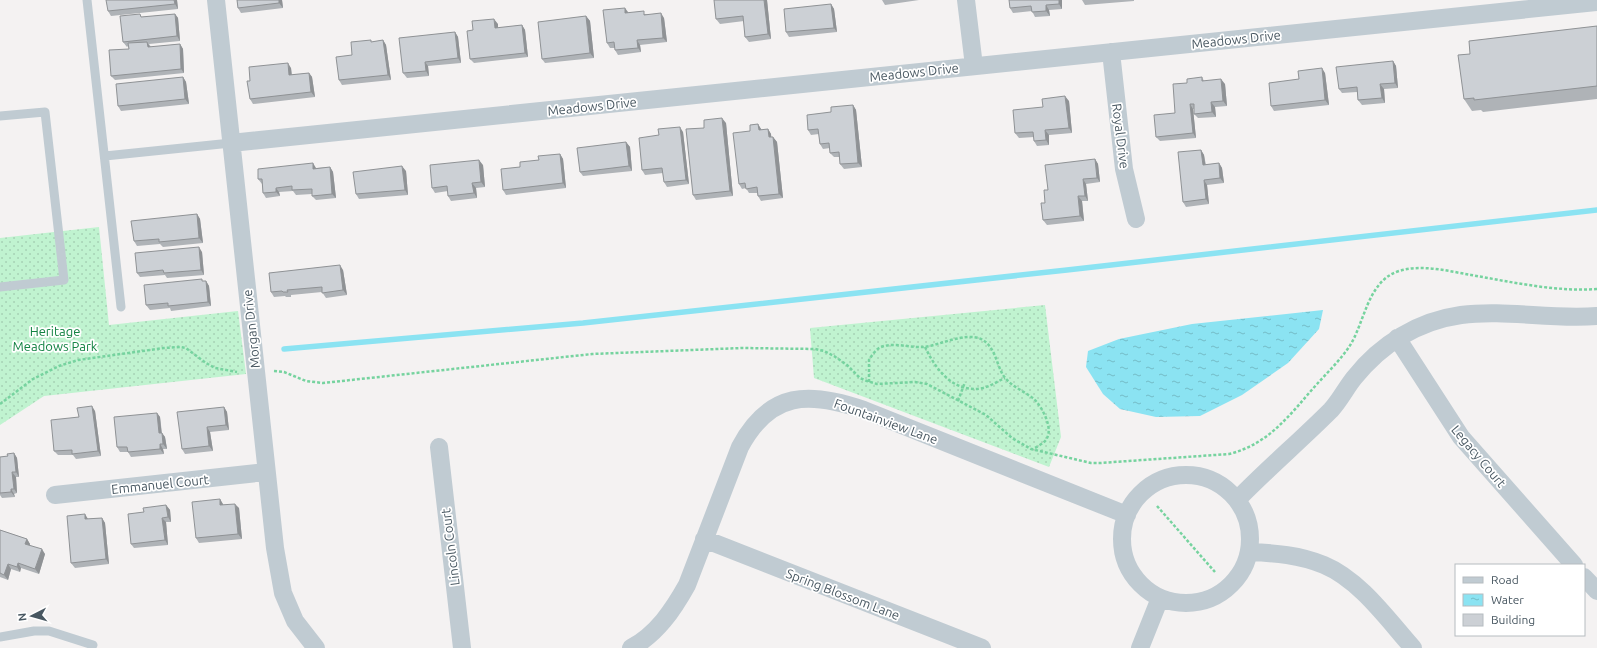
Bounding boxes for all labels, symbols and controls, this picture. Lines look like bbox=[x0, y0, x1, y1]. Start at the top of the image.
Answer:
street label: Meadows Drive bbox=[1191, 27, 1281, 51]
street label: Meadows Drive bbox=[869, 60, 959, 84]
street label: Meadows Drive bbox=[547, 94, 637, 118]
street label: Royal Drive bbox=[1110, 103, 1132, 169]
street label: Morgan Drive bbox=[240, 289, 262, 369]
park label: Heritage Meadows Park bbox=[13, 324, 98, 353]
street label: Fountainview Lane bbox=[832, 396, 940, 446]
street label: Legacy Court bbox=[1449, 422, 1509, 490]
street label: Emmanuel Court bbox=[111, 472, 209, 496]
street label: Lincoln Court bbox=[438, 508, 462, 586]
legend bbox=[1455, 564, 1585, 636]
street label: Spring Blossom Lane bbox=[784, 566, 902, 622]
text: Road bbox=[1491, 573, 1519, 586]
text: Water bbox=[1491, 593, 1524, 606]
north arrow bbox=[12, 596, 52, 636]
text: N bbox=[16, 612, 28, 622]
text: Building bbox=[1491, 613, 1535, 626]

